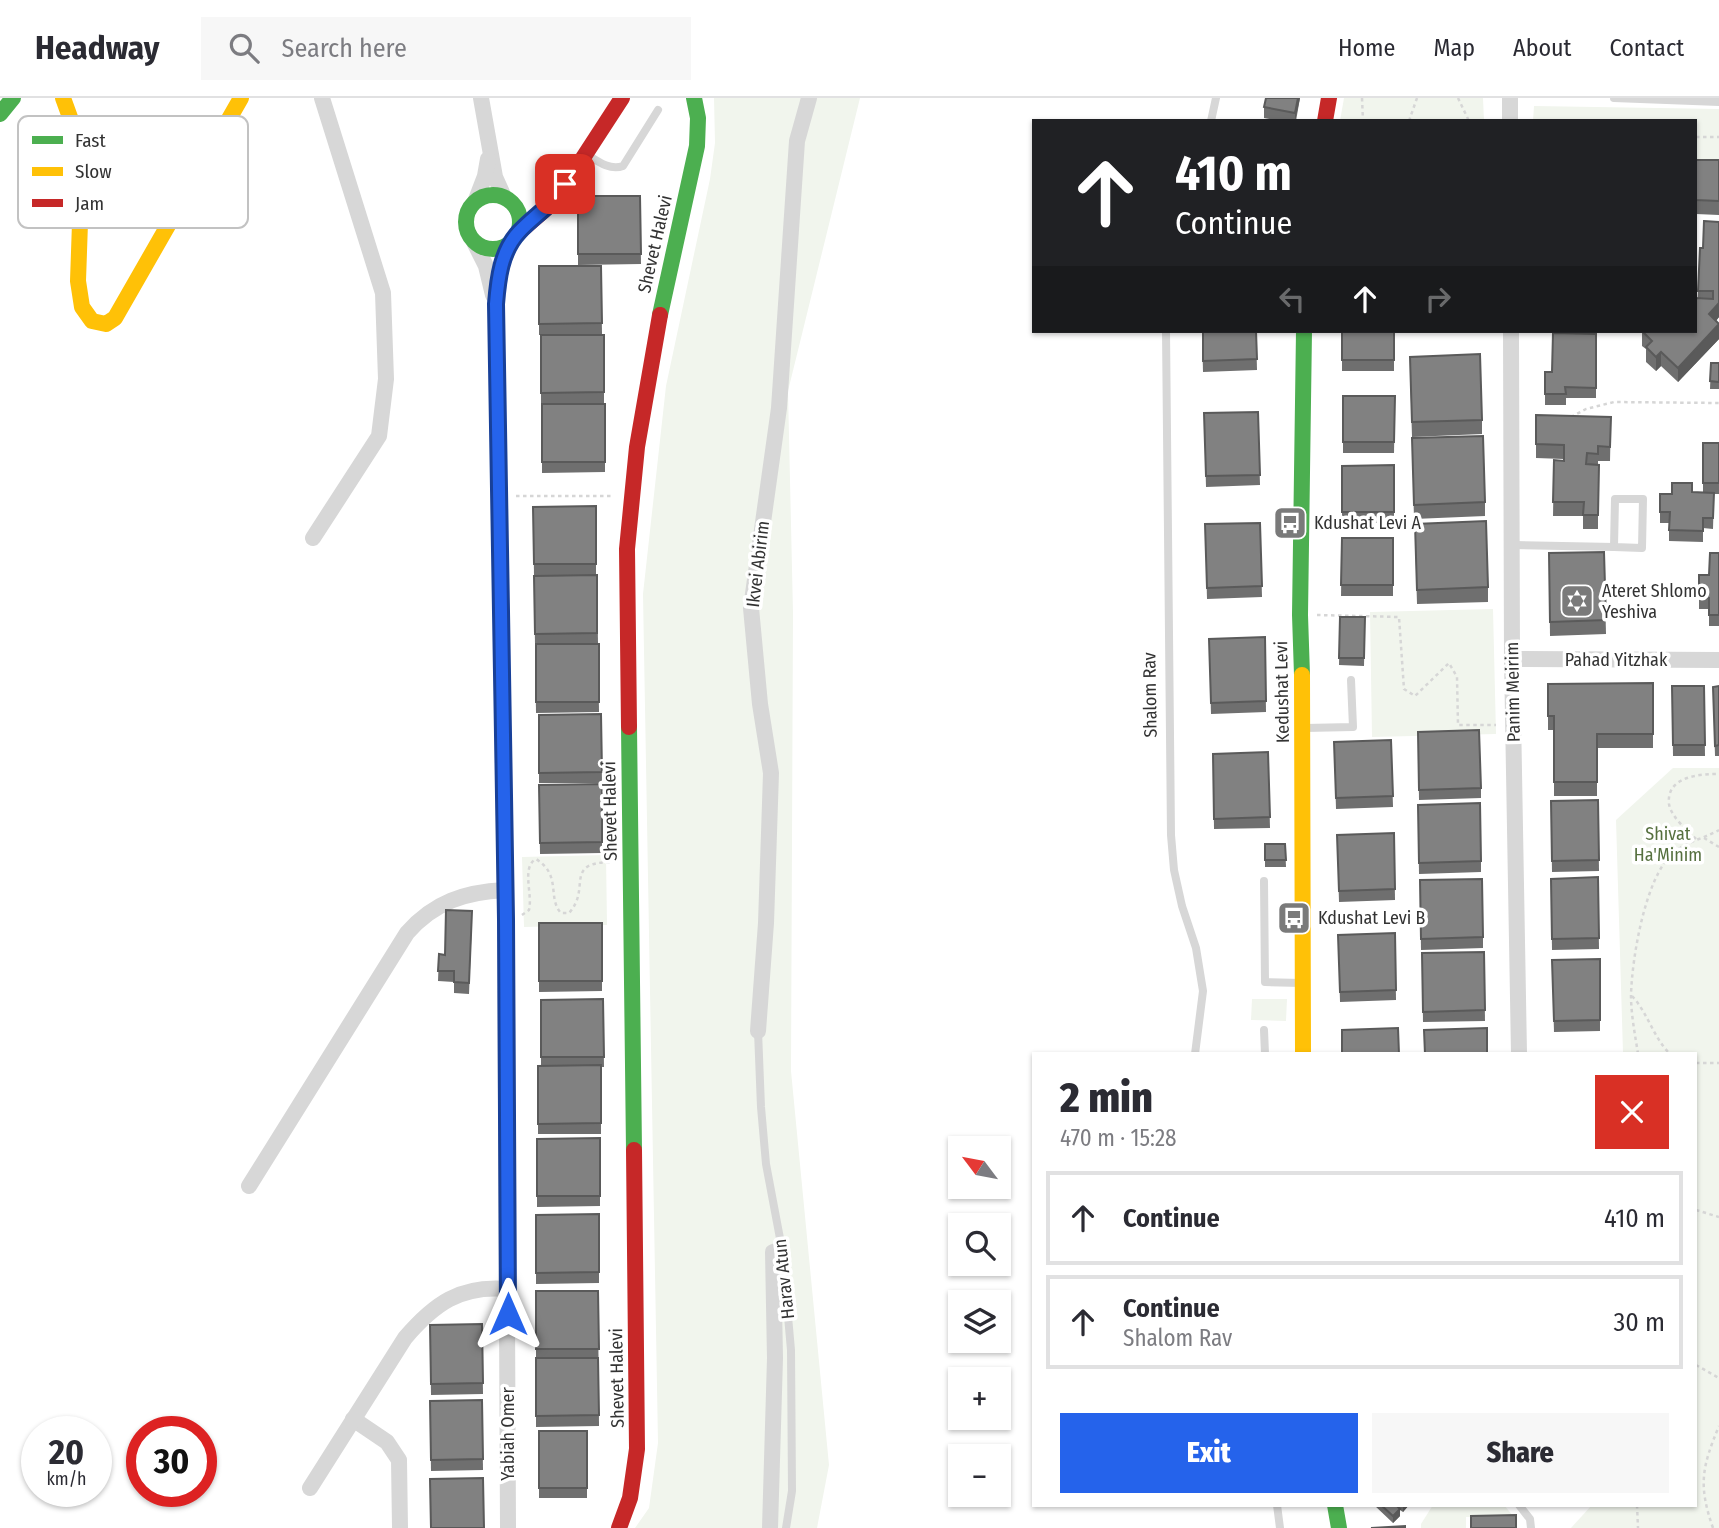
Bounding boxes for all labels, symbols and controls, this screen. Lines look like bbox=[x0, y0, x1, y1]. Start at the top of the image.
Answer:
search box bbox=[201, 17, 691, 80]
text: Headway bbox=[35, 28, 159, 68]
icon: search bbox=[225, 29, 263, 67]
text: Search here bbox=[281, 33, 407, 64]
text: Home bbox=[1338, 34, 1395, 62]
text: Map bbox=[1433, 34, 1475, 62]
text: About bbox=[1513, 34, 1571, 62]
text: Contact bbox=[1609, 34, 1684, 62]
legend bbox=[18, 116, 248, 228]
text: Fast bbox=[75, 129, 106, 152]
text: 410 m bbox=[1175, 144, 1292, 203]
icon: ahead bbox=[1060, 147, 1151, 238]
pin bbox=[535, 154, 595, 214]
text: Slow bbox=[75, 160, 112, 183]
icon: arrive bbox=[546, 165, 584, 203]
text: Jam bbox=[75, 192, 104, 215]
street label: Shevet Halevi bbox=[633, 193, 677, 295]
text: Continue bbox=[1175, 204, 1292, 242]
icon: left bbox=[1273, 280, 1311, 318]
icon: ahead bbox=[1346, 280, 1384, 318]
icon: right bbox=[1419, 280, 1457, 318]
bus stop icon: Kdushat Levi A bbox=[1271, 504, 1309, 542]
place label: Kdushat Levi A bbox=[1314, 512, 1422, 534]
street label: Ikvei Abirim bbox=[742, 520, 774, 608]
place label: Ateret Shlomo Yeshiva bbox=[1602, 580, 1707, 623]
synagogue icon: Ateret Shlomo Yeshiva bbox=[1558, 582, 1596, 620]
street label: Kedushat Levi bbox=[1270, 641, 1294, 743]
street label: Panim Meirim bbox=[1501, 642, 1525, 742]
street label: Pahad Yitzhak bbox=[1565, 649, 1668, 671]
street label: Shalom Rav bbox=[1138, 652, 1162, 738]
street label: Shevet Halevi bbox=[598, 761, 622, 861]
park label: Shivat Ha'Minim bbox=[1634, 823, 1702, 866]
bus stop icon: Kdushat Levi B bbox=[1275, 899, 1313, 937]
place label: Kdushat Levi B bbox=[1318, 907, 1426, 929]
text: 2 min bbox=[1060, 1073, 1153, 1123]
button: close bbox=[1595, 1075, 1669, 1149]
text: 470 m · 15:28 bbox=[1060, 1124, 1177, 1152]
north arrow bbox=[948, 1136, 1012, 1199]
map controls bbox=[948, 1136, 1011, 1507]
icon: ahead bbox=[1064, 1199, 1102, 1237]
text: Continue bbox=[1123, 1203, 1220, 1234]
text: 410 m bbox=[1604, 1203, 1665, 1234]
button: search bbox=[948, 1213, 1011, 1276]
street label: Harav Atun bbox=[769, 1238, 799, 1320]
position arrow bbox=[471, 1277, 545, 1351]
button: layers bbox=[948, 1290, 1011, 1353]
text: Continue bbox=[1123, 1293, 1220, 1324]
icon: ahead bbox=[1064, 1303, 1102, 1341]
text: 30 m bbox=[1614, 1307, 1665, 1338]
text: Shalom Rav bbox=[1123, 1324, 1232, 1352]
street label: Shevet Halevi bbox=[605, 1328, 629, 1428]
button: + bbox=[948, 1367, 1011, 1430]
street label: Yabiah Omer bbox=[497, 1387, 519, 1481]
button: Exit bbox=[1060, 1413, 1358, 1493]
button: Share bbox=[1372, 1413, 1669, 1493]
speed limit sign: 30 bbox=[126, 1416, 217, 1507]
text: 20 bbox=[49, 1431, 84, 1473]
button: − bbox=[948, 1444, 1011, 1507]
text: km/h bbox=[46, 1468, 87, 1490]

